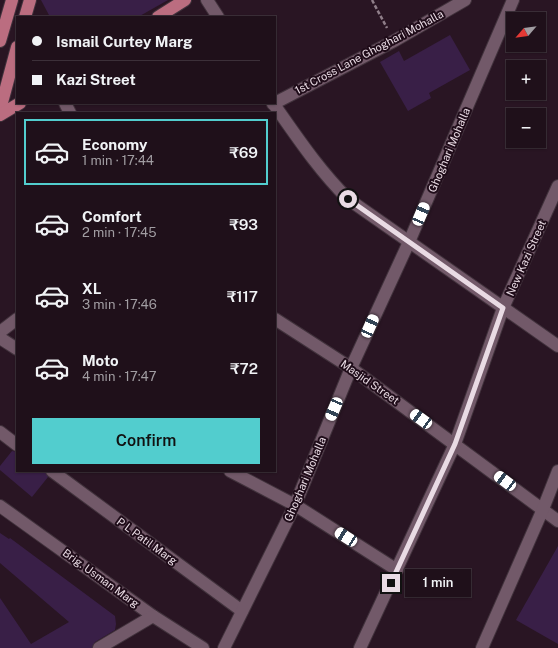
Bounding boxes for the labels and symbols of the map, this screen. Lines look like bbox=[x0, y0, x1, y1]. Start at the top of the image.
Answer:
street label: 1st Cross Lane Ghoghari Mohalla bbox=[293, 8, 445, 96]
north arrow bbox=[506, 12, 546, 52]
street label: Ghoghari Mohalla bbox=[426, 106, 472, 194]
route start bbox=[339, 190, 357, 208]
car bbox=[411, 201, 431, 227]
street label: New Kazi Street bbox=[504, 218, 548, 298]
car bbox=[360, 313, 380, 339]
street label: Masjid Street bbox=[339, 357, 401, 407]
car bbox=[324, 396, 344, 422]
car bbox=[408, 407, 434, 431]
street label: Ghoghari Mohalla bbox=[282, 435, 328, 523]
car bbox=[492, 469, 518, 493]
street label: P L Patil Marg bbox=[115, 515, 179, 567]
car bbox=[333, 525, 359, 549]
street label: Brig. Usman Marg bbox=[61, 546, 141, 610]
callout: 1 min bbox=[405, 569, 471, 597]
route end bbox=[382, 574, 400, 592]

